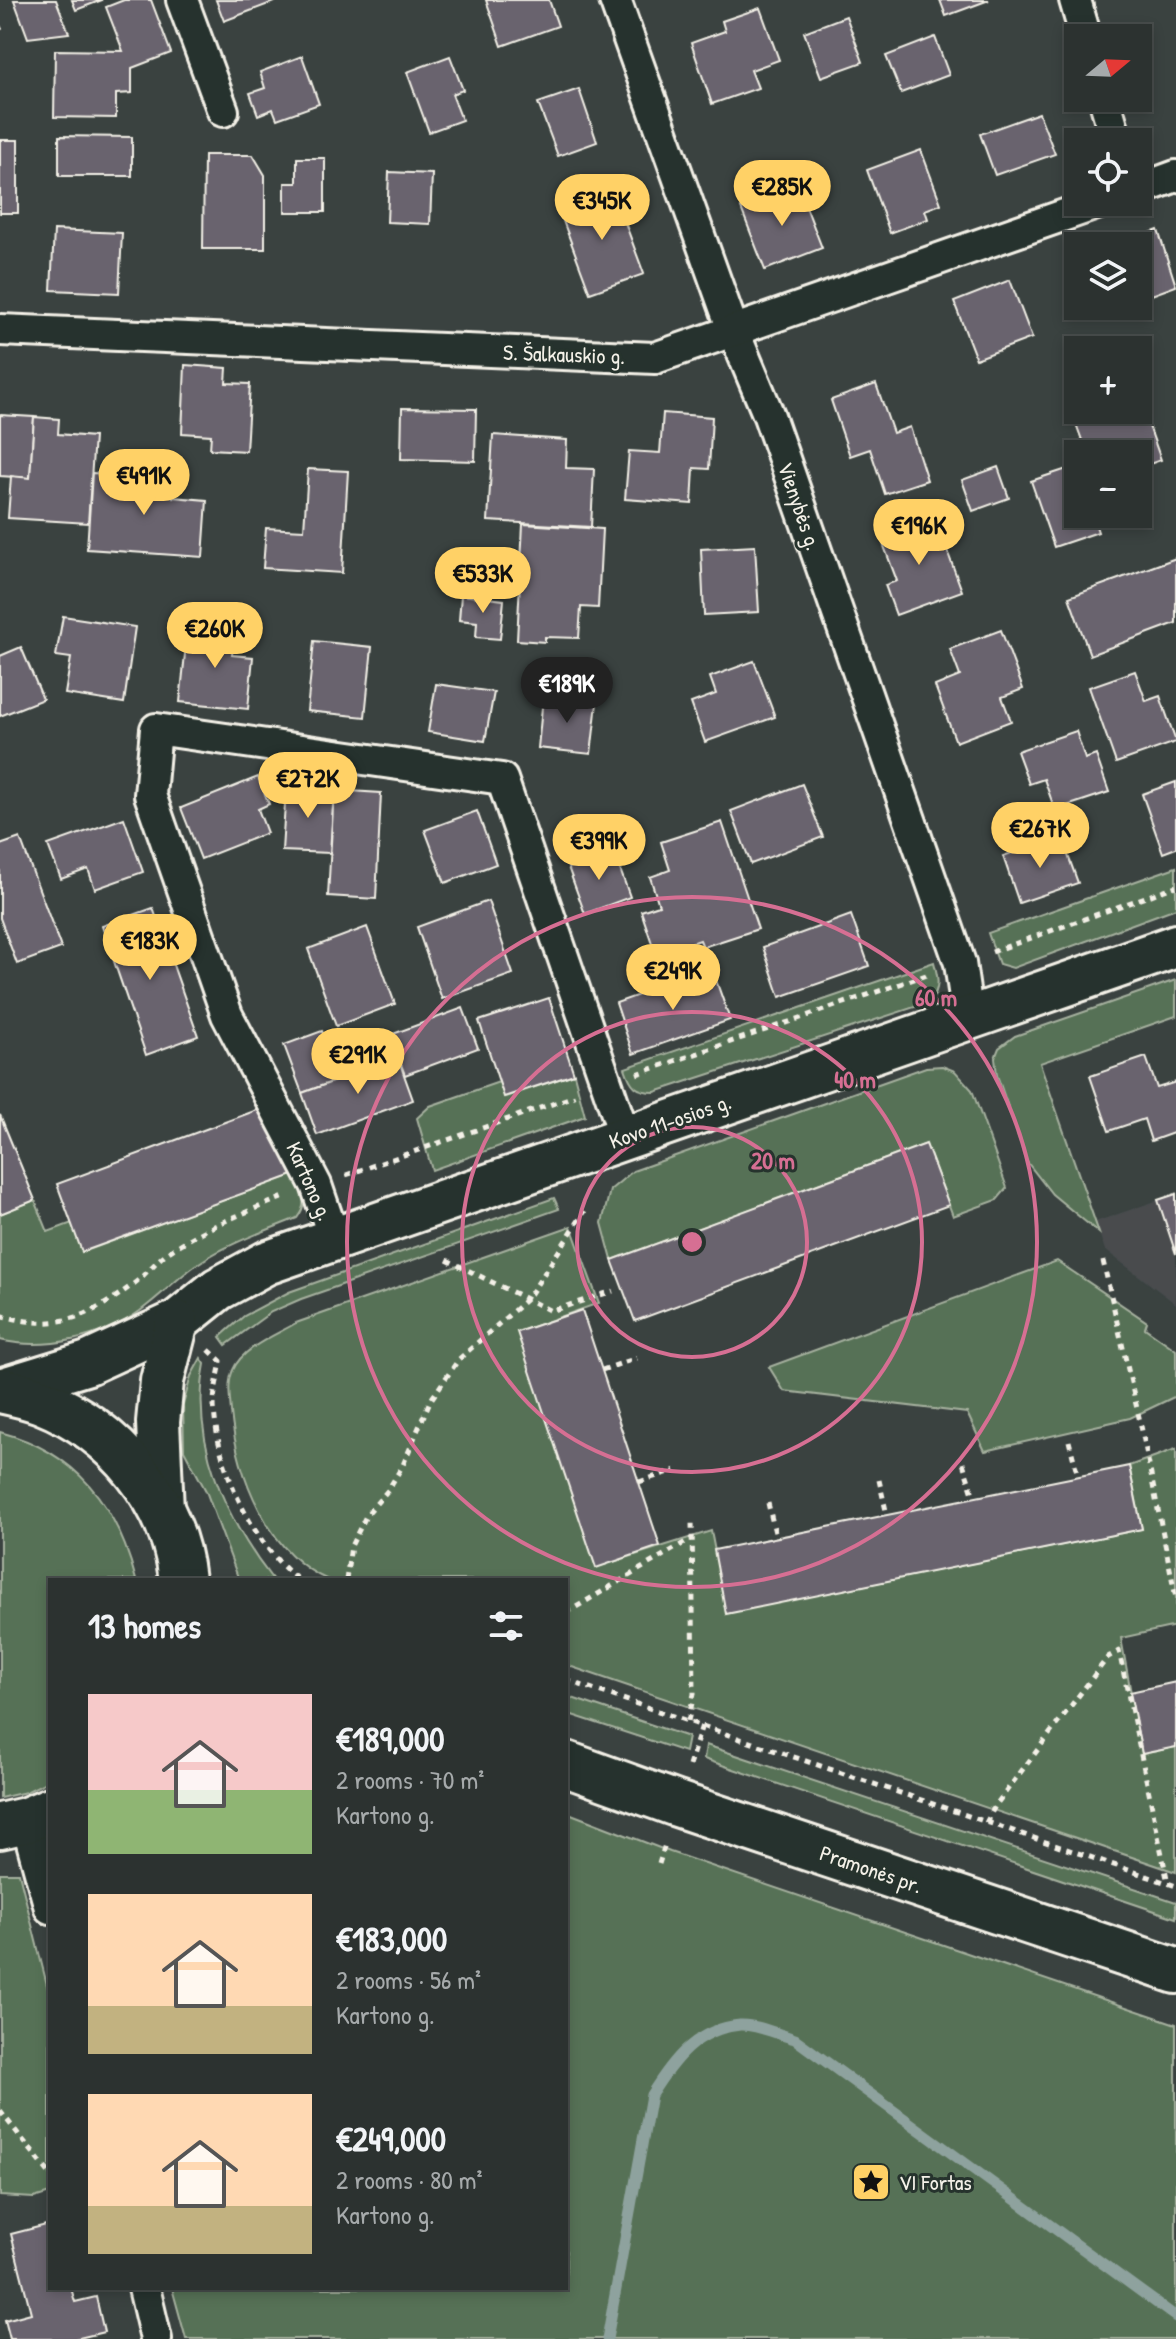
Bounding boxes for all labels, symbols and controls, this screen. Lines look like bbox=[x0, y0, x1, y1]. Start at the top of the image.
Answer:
north arrow bbox=[1064, 24, 1152, 112]
map controls bbox=[1064, 24, 1152, 528]
button: locate bbox=[1064, 128, 1152, 216]
pin: €285K bbox=[726, 160, 838, 228]
text: €285K bbox=[752, 168, 812, 203]
pin: €345K bbox=[546, 174, 658, 242]
text: €345K bbox=[573, 182, 631, 217]
button: layers bbox=[1064, 232, 1152, 320]
button: + bbox=[1064, 336, 1152, 424]
street label: S. Šalkauskio g. bbox=[503, 337, 625, 371]
button: − bbox=[1064, 440, 1152, 528]
pin: €491K bbox=[88, 449, 200, 517]
text: €491K bbox=[117, 457, 171, 492]
street label: Vienybės g. bbox=[771, 458, 829, 554]
pin: €196K bbox=[863, 499, 975, 567]
text: €196K bbox=[891, 507, 947, 542]
pin: €533K bbox=[427, 547, 539, 615]
text: €533K bbox=[453, 555, 513, 590]
pin: €260K bbox=[159, 602, 271, 670]
text: €260K bbox=[185, 610, 245, 645]
pin: €189K bbox=[511, 657, 623, 725]
text: €189K bbox=[539, 665, 595, 700]
pin: €272K bbox=[252, 752, 364, 820]
text: €272K bbox=[276, 760, 340, 795]
pin: €267K bbox=[984, 802, 1096, 870]
text: €267K bbox=[1009, 810, 1071, 845]
pin: €399K bbox=[543, 814, 655, 882]
text: €399K bbox=[571, 822, 627, 857]
pin: €183K bbox=[94, 914, 206, 982]
text: €183K bbox=[121, 922, 179, 957]
pin: €249K bbox=[617, 944, 729, 1012]
text: €249K bbox=[644, 952, 702, 987]
text: 60 m bbox=[915, 981, 957, 1013]
pin: €291K bbox=[302, 1028, 414, 1096]
text: €291K bbox=[329, 1036, 387, 1071]
text: 40 m bbox=[834, 1063, 876, 1095]
street label: Kovo 11-osios g. bbox=[605, 1086, 735, 1156]
street label: Kartono g. bbox=[279, 1137, 341, 1225]
text: 20 m bbox=[751, 1144, 795, 1176]
centre of rings bbox=[678, 1228, 706, 1256]
text: 13 homes bbox=[88, 1603, 201, 1649]
icon: filters bbox=[484, 1604, 528, 1648]
text: €189,000 bbox=[336, 1716, 444, 1762]
icon: home bbox=[152, 1726, 248, 1822]
text: 2 rooms · 70 m² bbox=[336, 1762, 484, 1797]
text: Kartono g. bbox=[336, 1797, 435, 1832]
street label: Pramonės pr. bbox=[816, 1838, 926, 1900]
text: €183,000 bbox=[336, 1916, 447, 1962]
icon: home bbox=[152, 1926, 248, 2022]
text: 2 rooms · 56 m² bbox=[336, 1962, 481, 1997]
text: Kartono g. bbox=[336, 1997, 435, 2032]
text: €249,000 bbox=[336, 2116, 446, 2162]
icon: home bbox=[152, 2126, 248, 2222]
place icon: VI Fortas bbox=[850, 2161, 892, 2203]
text: 2 rooms · 80 m² bbox=[336, 2162, 483, 2197]
place label: VI Fortas bbox=[899, 2167, 972, 2197]
text: Kartono g. bbox=[336, 2197, 435, 2232]

